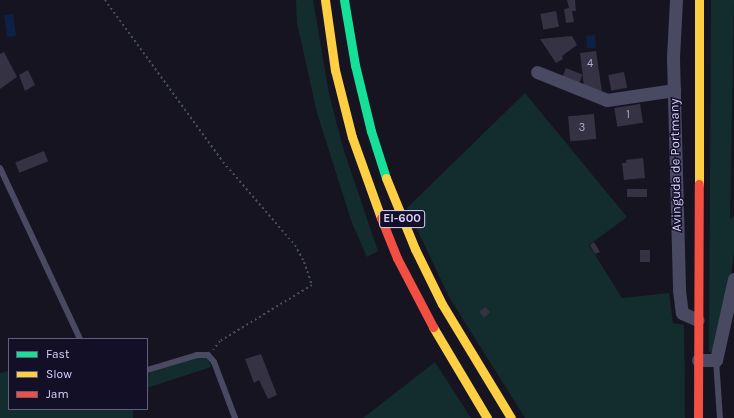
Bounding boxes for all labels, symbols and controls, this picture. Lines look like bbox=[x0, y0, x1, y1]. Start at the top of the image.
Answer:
house number: 4 bbox=[587, 57, 593, 71]
street label: Avinguda de Portmany bbox=[667, 98, 685, 232]
house number: 1 bbox=[626, 108, 630, 122]
house number: 3 bbox=[579, 121, 585, 135]
road number: EI-600 bbox=[379, 209, 425, 229]
legend bbox=[8, 338, 148, 410]
text: Fast bbox=[46, 347, 69, 361]
text: Slow bbox=[46, 367, 72, 381]
text: Jam bbox=[46, 387, 69, 401]

